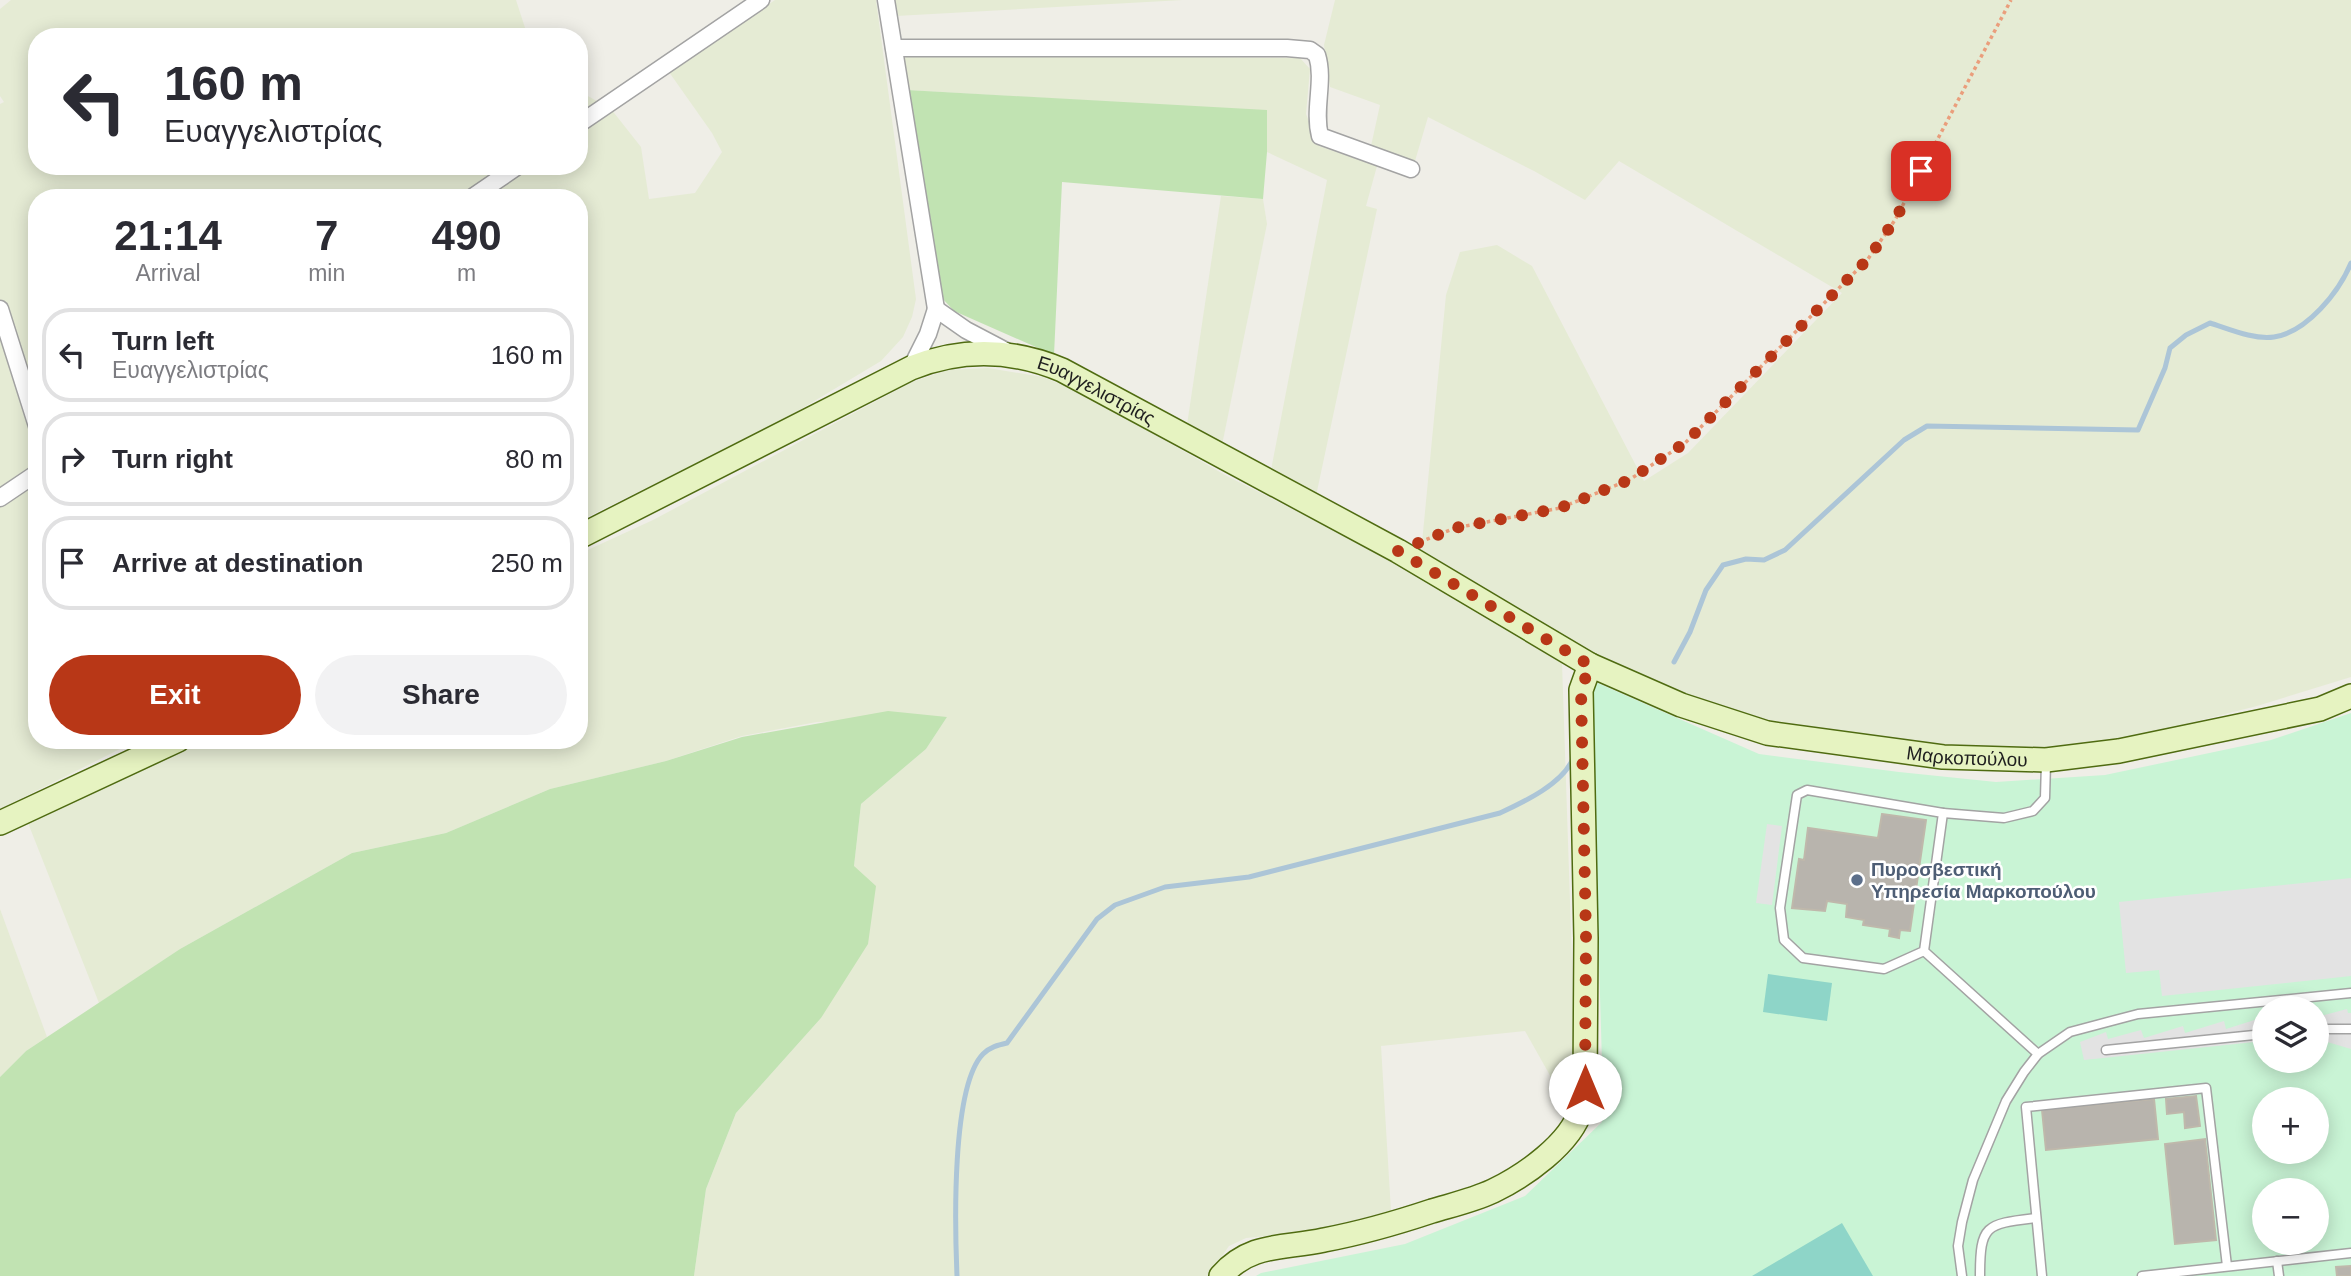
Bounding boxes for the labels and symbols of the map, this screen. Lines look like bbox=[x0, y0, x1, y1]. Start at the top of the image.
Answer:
pin bbox=[1891, 141, 1951, 201]
street label: Ευαγγελιστρίας bbox=[1035, 352, 1159, 429]
street label: Μαρκοπούλου bbox=[1905, 742, 2028, 770]
place label: Πυροσβεστική Υπηρεσία Μαρκοπούλου bbox=[1871, 859, 2096, 902]
marker: Πυροσβεστική Υπηρεσία Μαρκοπούλου bbox=[1849, 872, 1865, 888]
position arrow bbox=[1548, 1051, 1622, 1125]

